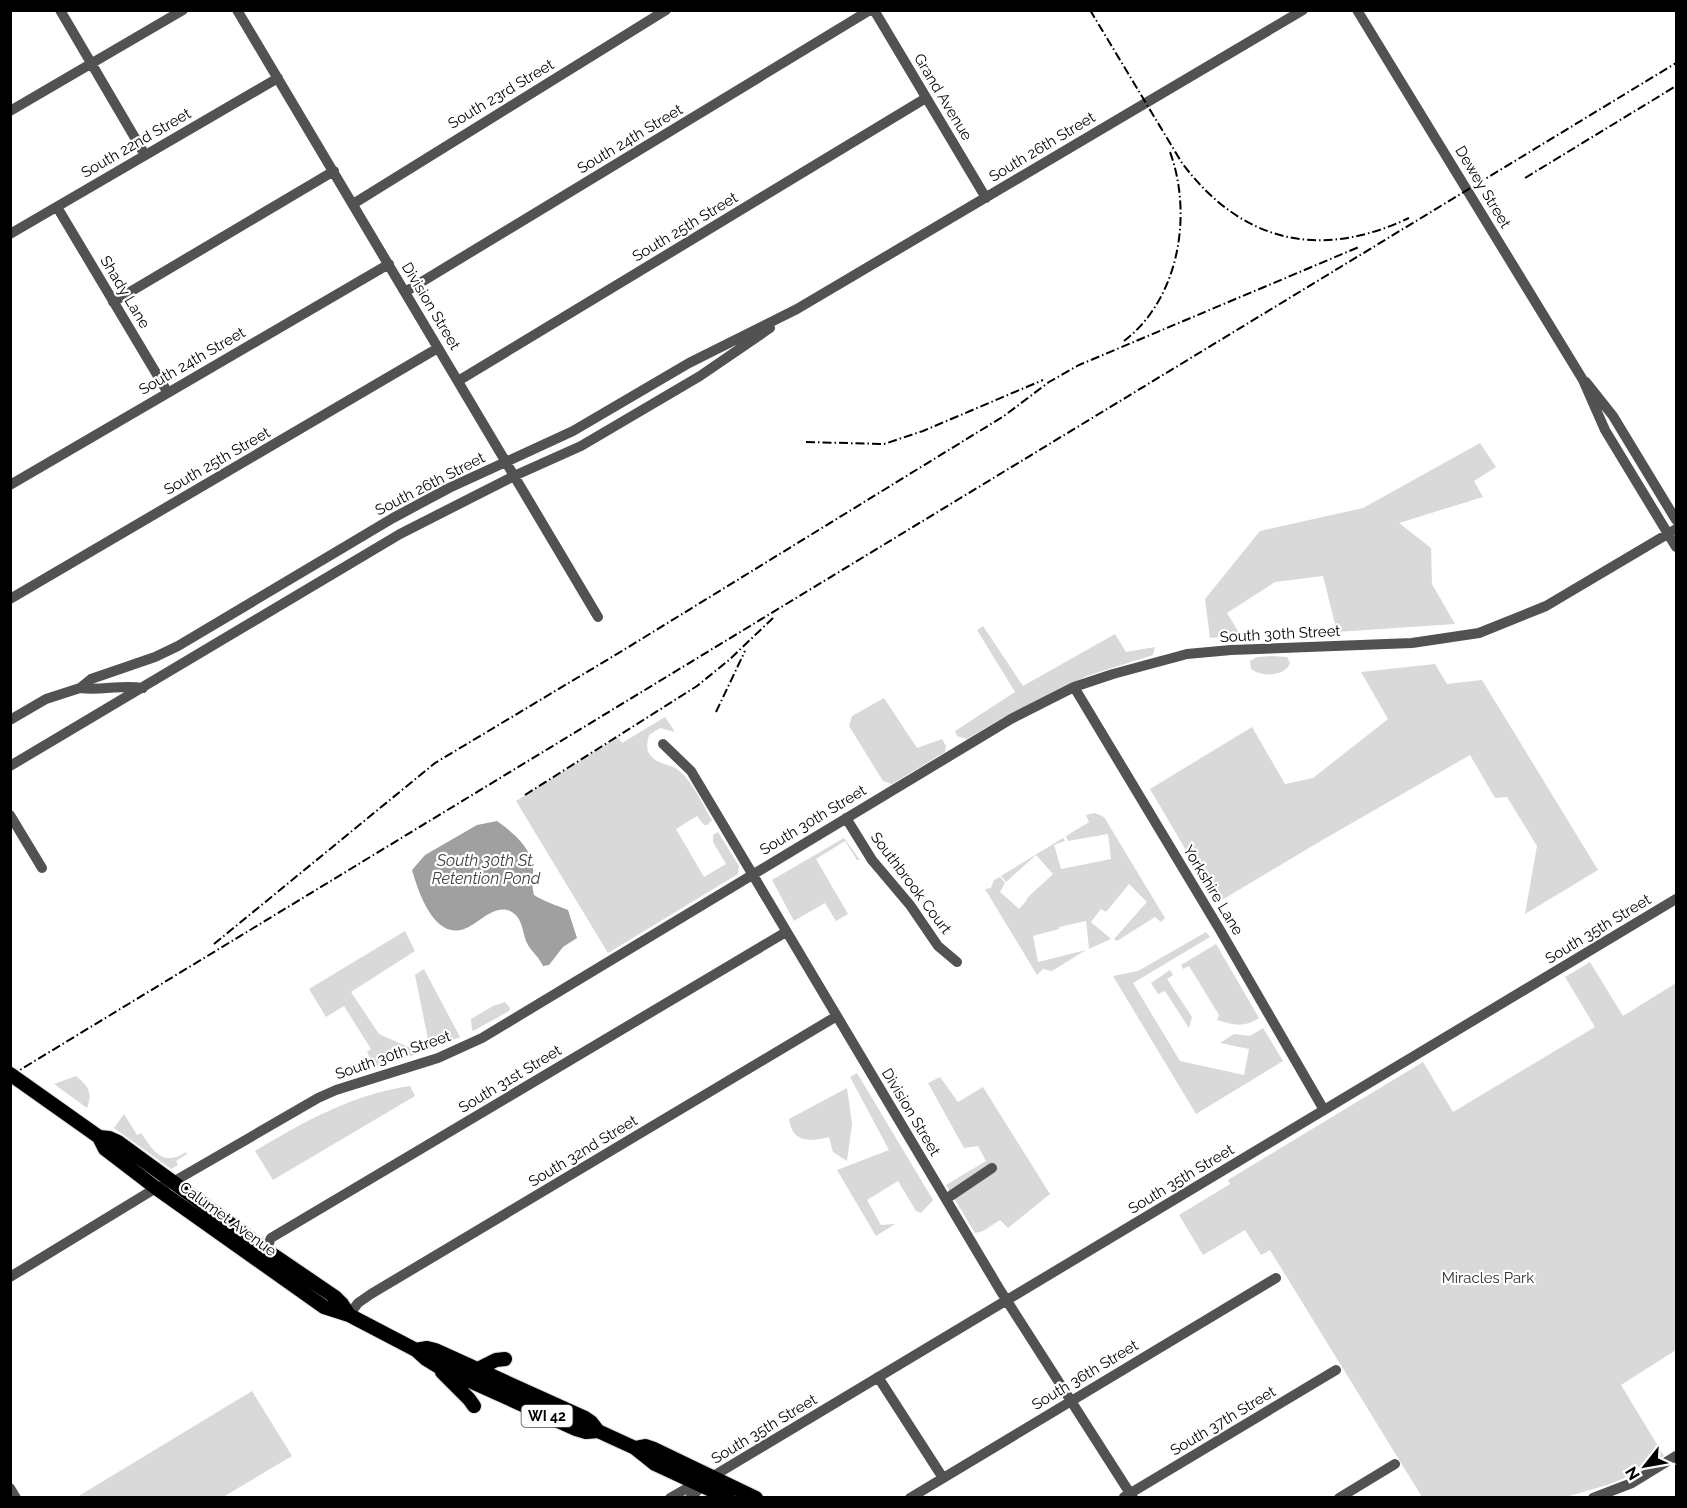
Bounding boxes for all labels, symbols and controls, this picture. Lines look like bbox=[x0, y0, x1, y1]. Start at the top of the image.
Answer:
street label: Grand Avenue bbox=[910, 50, 976, 144]
street label: South 23rd Street bbox=[445, 55, 557, 133]
street label: South 24th Street bbox=[574, 100, 686, 178]
street label: South 22nd Street bbox=[78, 104, 194, 182]
street label: South 26th Street bbox=[986, 108, 1098, 186]
street label: Dewey Street bbox=[1451, 143, 1515, 231]
street label: South 25th Street bbox=[629, 188, 741, 266]
street label: Shady Lane bbox=[96, 252, 154, 332]
street label: Division Street bbox=[398, 259, 464, 353]
street label: South 24th Street bbox=[136, 323, 248, 399]
street label: South 25th Street bbox=[161, 423, 273, 499]
street label: South 26th Street bbox=[372, 449, 488, 519]
street label: South 30th Street bbox=[1219, 622, 1341, 646]
street label: South 30th Street bbox=[757, 781, 869, 859]
street label: Southbrook Court bbox=[867, 828, 955, 938]
street label: Yorkshire Lane bbox=[1179, 842, 1247, 938]
water label: South 30th St. Retention Pond bbox=[432, 851, 541, 888]
street label: South 35th Street bbox=[1542, 890, 1654, 968]
street label: South 30th Street bbox=[333, 1027, 453, 1083]
street label: South 31st Street bbox=[455, 1041, 565, 1117]
street label: Division Street bbox=[878, 1065, 944, 1159]
street label: South 32nd Street bbox=[525, 1111, 641, 1191]
street label: South 35th Street bbox=[1125, 1140, 1237, 1218]
street label: Calumet Avenue bbox=[176, 1178, 280, 1260]
park label: Miracles Park bbox=[1442, 1269, 1534, 1287]
street label: South 36th Street bbox=[1029, 1336, 1141, 1414]
street label: South 37th Street bbox=[1167, 1382, 1279, 1460]
street label: South 35th Street bbox=[708, 1390, 820, 1468]
road number: WI 42 bbox=[522, 1405, 572, 1427]
north arrow bbox=[1615, 1436, 1675, 1496]
text: N bbox=[1621, 1463, 1644, 1484]

